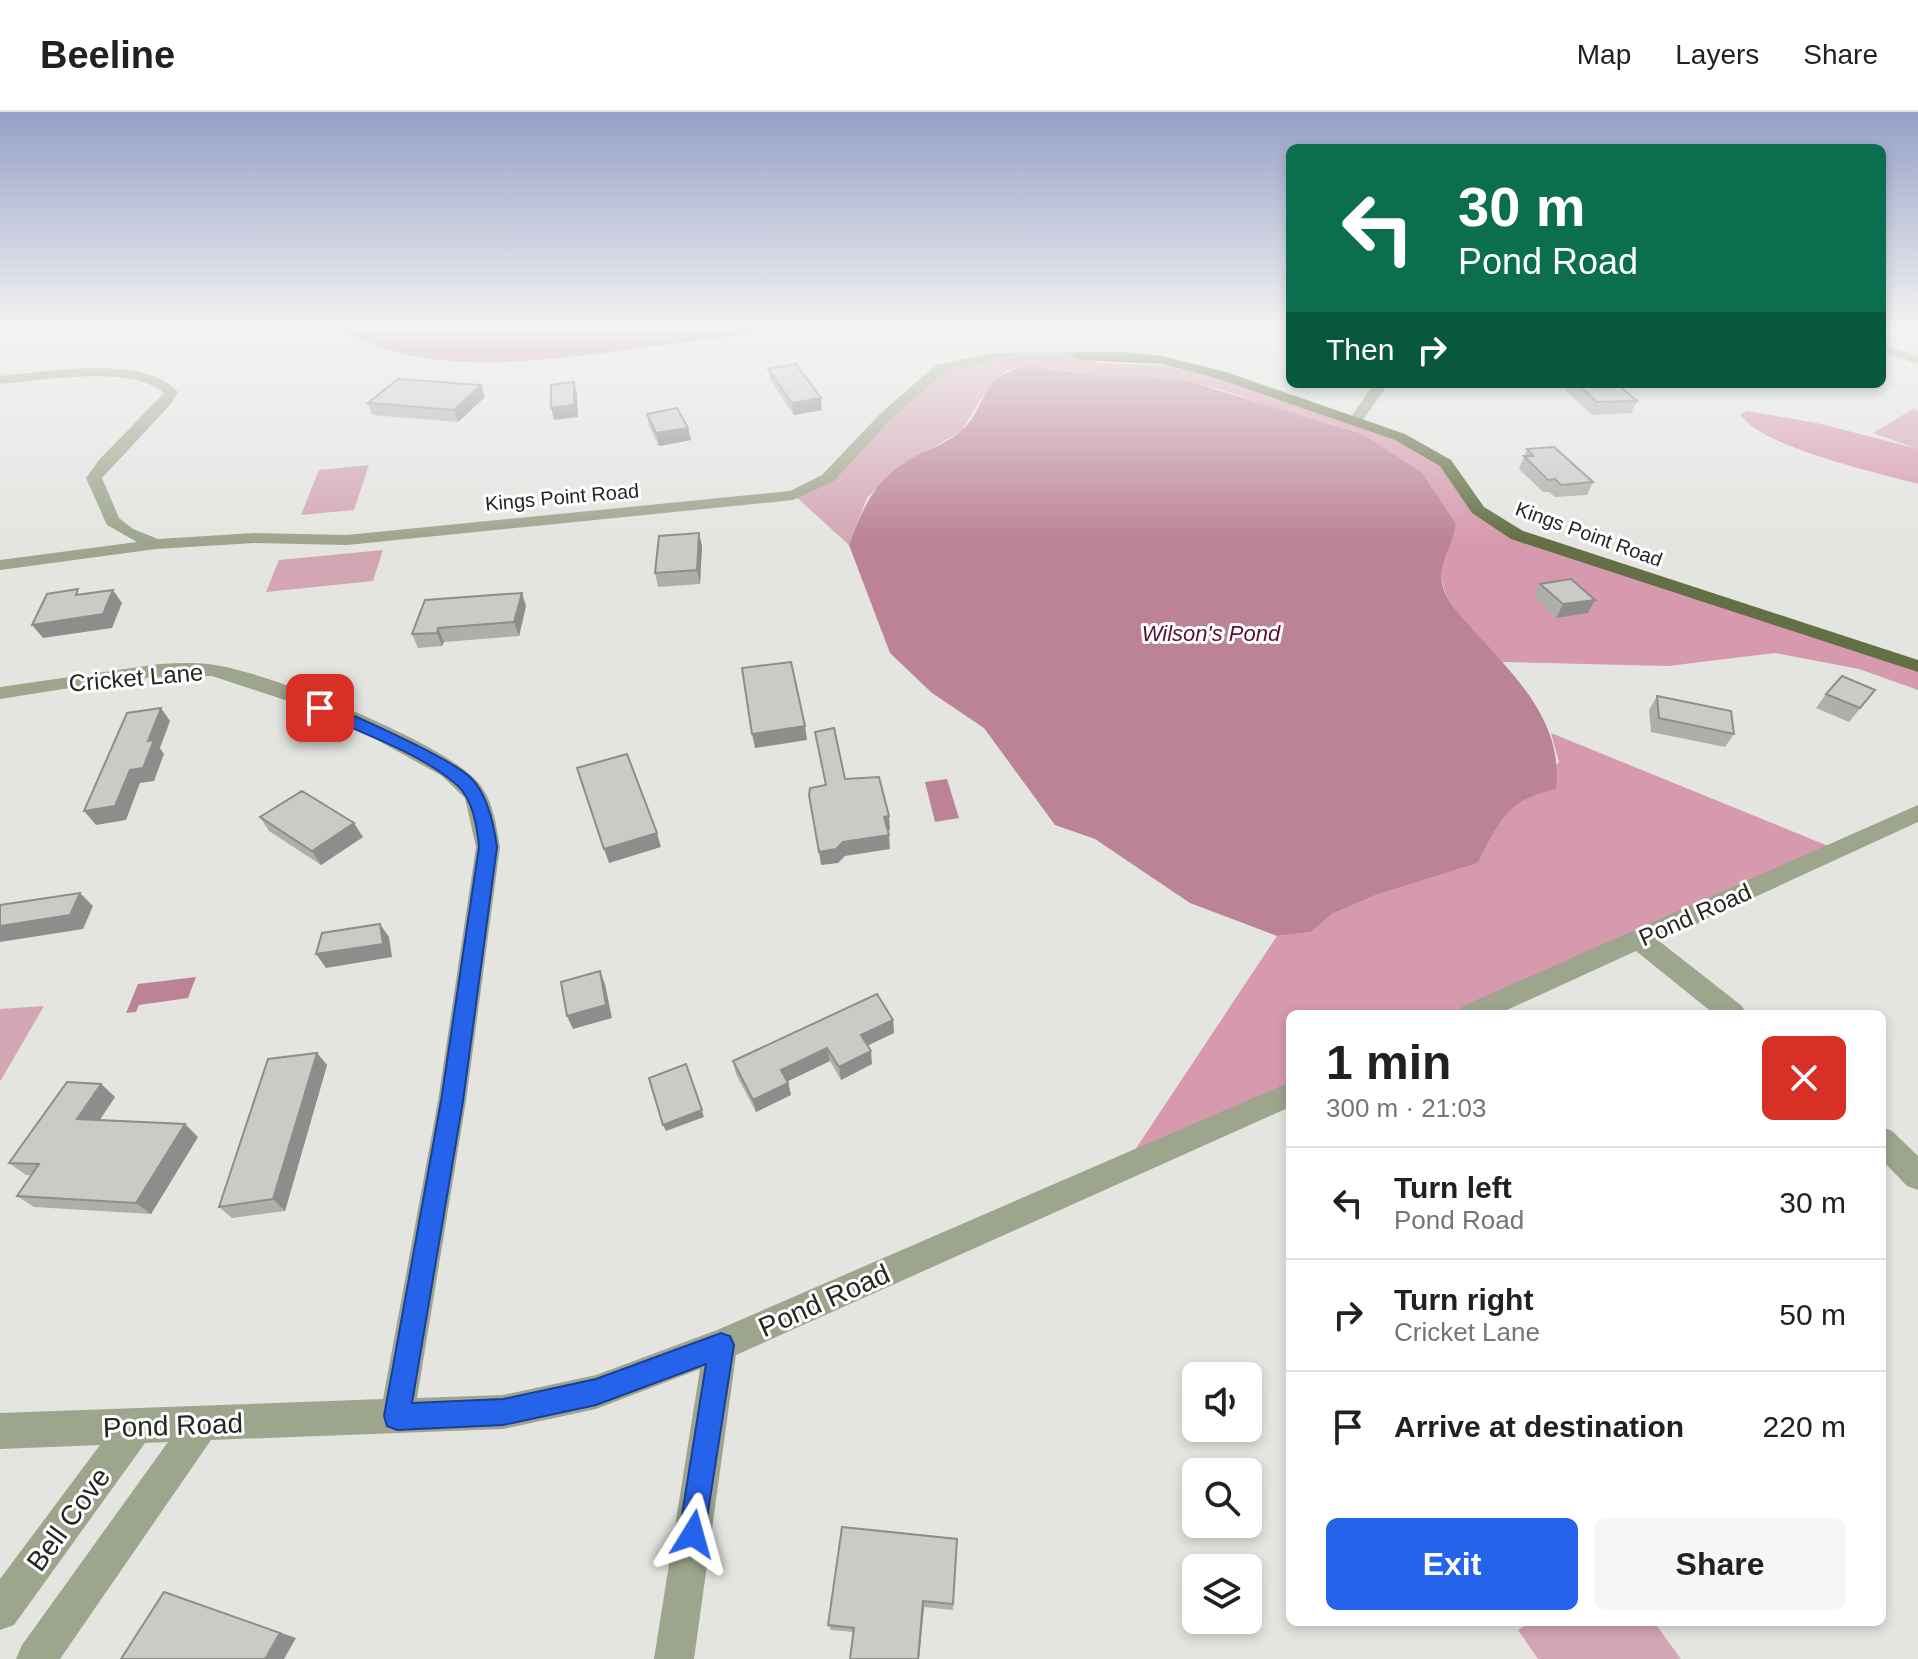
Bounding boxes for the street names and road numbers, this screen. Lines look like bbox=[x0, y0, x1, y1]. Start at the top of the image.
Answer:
street label: Kings Point Road bbox=[484, 479, 640, 515]
street label: Kings Point Road bbox=[1513, 497, 1665, 571]
street label: Cricket Lane bbox=[68, 658, 204, 697]
street label: Pond Road bbox=[1634, 878, 1755, 951]
street label: Pond Road bbox=[754, 1258, 895, 1343]
street label: Pond Road bbox=[102, 1408, 244, 1443]
street label: Bell Cove bbox=[21, 1462, 116, 1577]

